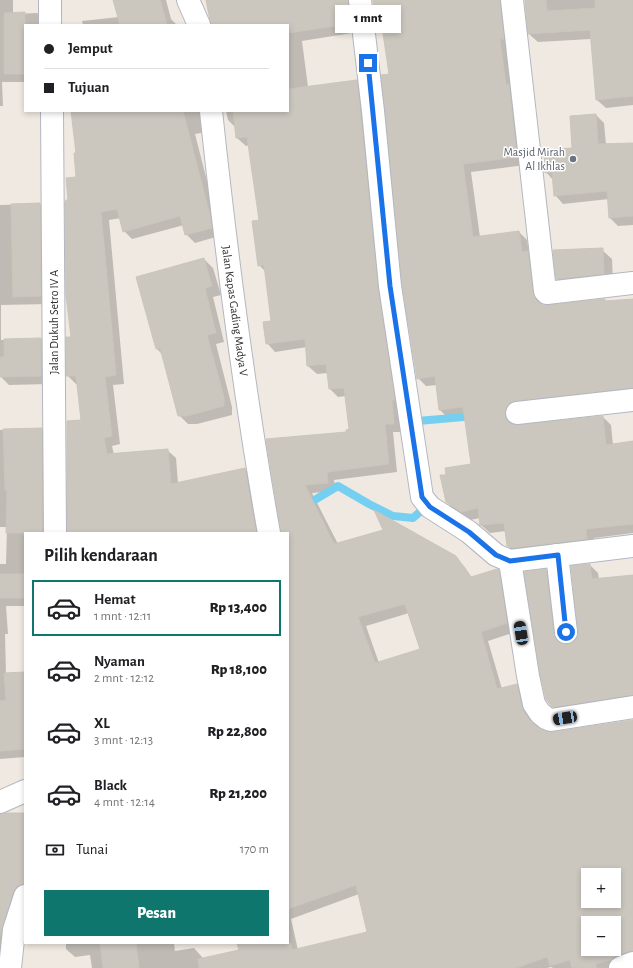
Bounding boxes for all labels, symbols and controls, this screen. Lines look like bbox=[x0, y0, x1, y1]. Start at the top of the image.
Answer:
callout: 1 mnt bbox=[335, 5, 401, 33]
text: 1 mnt bbox=[354, 12, 382, 25]
text: Jemput bbox=[68, 41, 113, 56]
route end bbox=[359, 54, 377, 72]
text: Tujuan bbox=[68, 80, 110, 95]
place label: Masjid Mirah Al Ikhlas bbox=[503, 146, 565, 172]
marker: Masjid Mirah Al Ikhlas bbox=[568, 154, 578, 164]
street label: Jalan Kapas Gading Madya V bbox=[219, 245, 250, 377]
street label: Jalan Dukuh Setro IV A bbox=[48, 270, 60, 374]
text: Pilih kendaraan bbox=[44, 547, 158, 565]
icon: car bbox=[46, 590, 82, 626]
text: Hemat bbox=[94, 592, 136, 607]
text: Rp 13,400 bbox=[209, 600, 267, 615]
text: 1 mnt · 12:11 bbox=[94, 610, 151, 623]
car bbox=[513, 620, 529, 646]
route start bbox=[557, 623, 575, 641]
icon: car bbox=[46, 652, 82, 688]
text: Nyaman bbox=[94, 654, 145, 669]
text: Rp 18,100 bbox=[211, 662, 267, 677]
text: 2 mnt · 12:12 bbox=[94, 672, 154, 685]
car bbox=[552, 710, 578, 726]
icon: car bbox=[46, 714, 82, 750]
text: XL bbox=[94, 716, 110, 731]
text: Rp 22,800 bbox=[207, 724, 267, 739]
text: 3 mnt · 12:13 bbox=[94, 734, 153, 747]
icon: car bbox=[46, 776, 82, 812]
text: Black bbox=[94, 778, 127, 793]
text: Rp 21,200 bbox=[209, 786, 267, 801]
text: 4 mnt · 12:14 bbox=[94, 796, 155, 809]
icon: cash bbox=[44, 839, 66, 861]
text: Tunai bbox=[76, 842, 108, 857]
text: 170 m bbox=[240, 843, 269, 856]
map controls bbox=[581, 868, 621, 956]
button: + bbox=[581, 868, 621, 908]
button: Pesan bbox=[44, 890, 269, 936]
button: − bbox=[581, 916, 621, 956]

